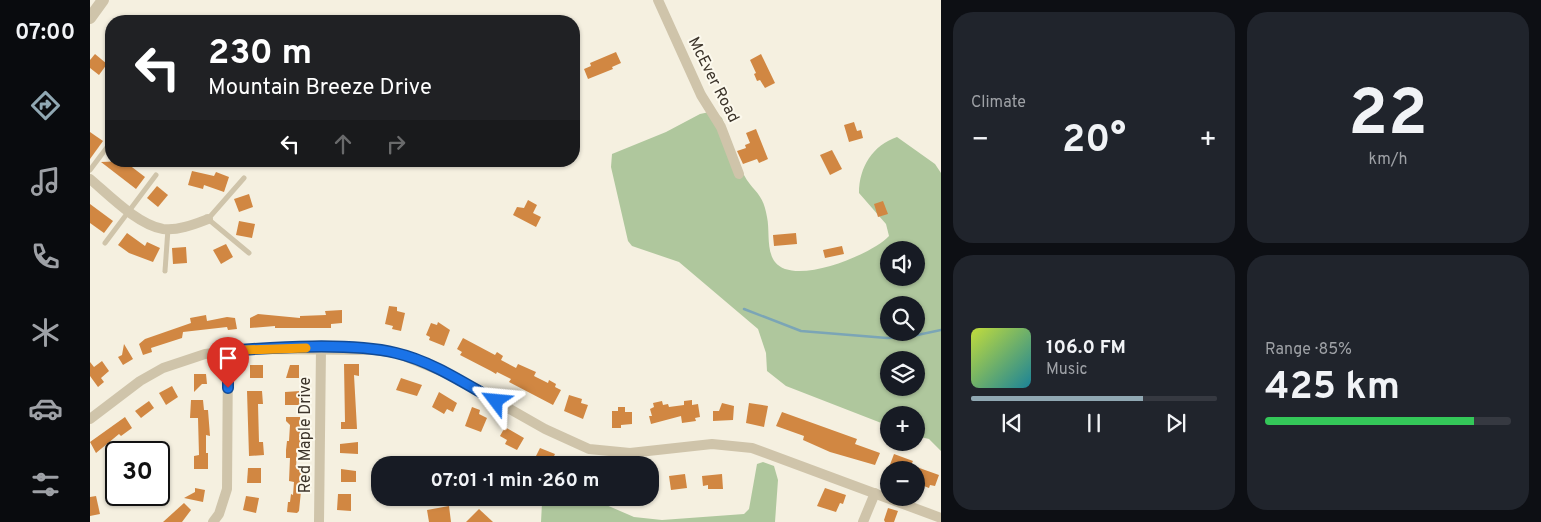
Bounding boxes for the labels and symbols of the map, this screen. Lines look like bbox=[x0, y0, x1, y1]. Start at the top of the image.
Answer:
street label: McEver Road bbox=[683, 34, 743, 126]
pin bbox=[207, 337, 249, 388]
position arrow bbox=[469, 374, 521, 426]
street label: Red Maple Drive bbox=[296, 377, 316, 493]
speed limit sign: 30 bbox=[105, 441, 170, 506]

